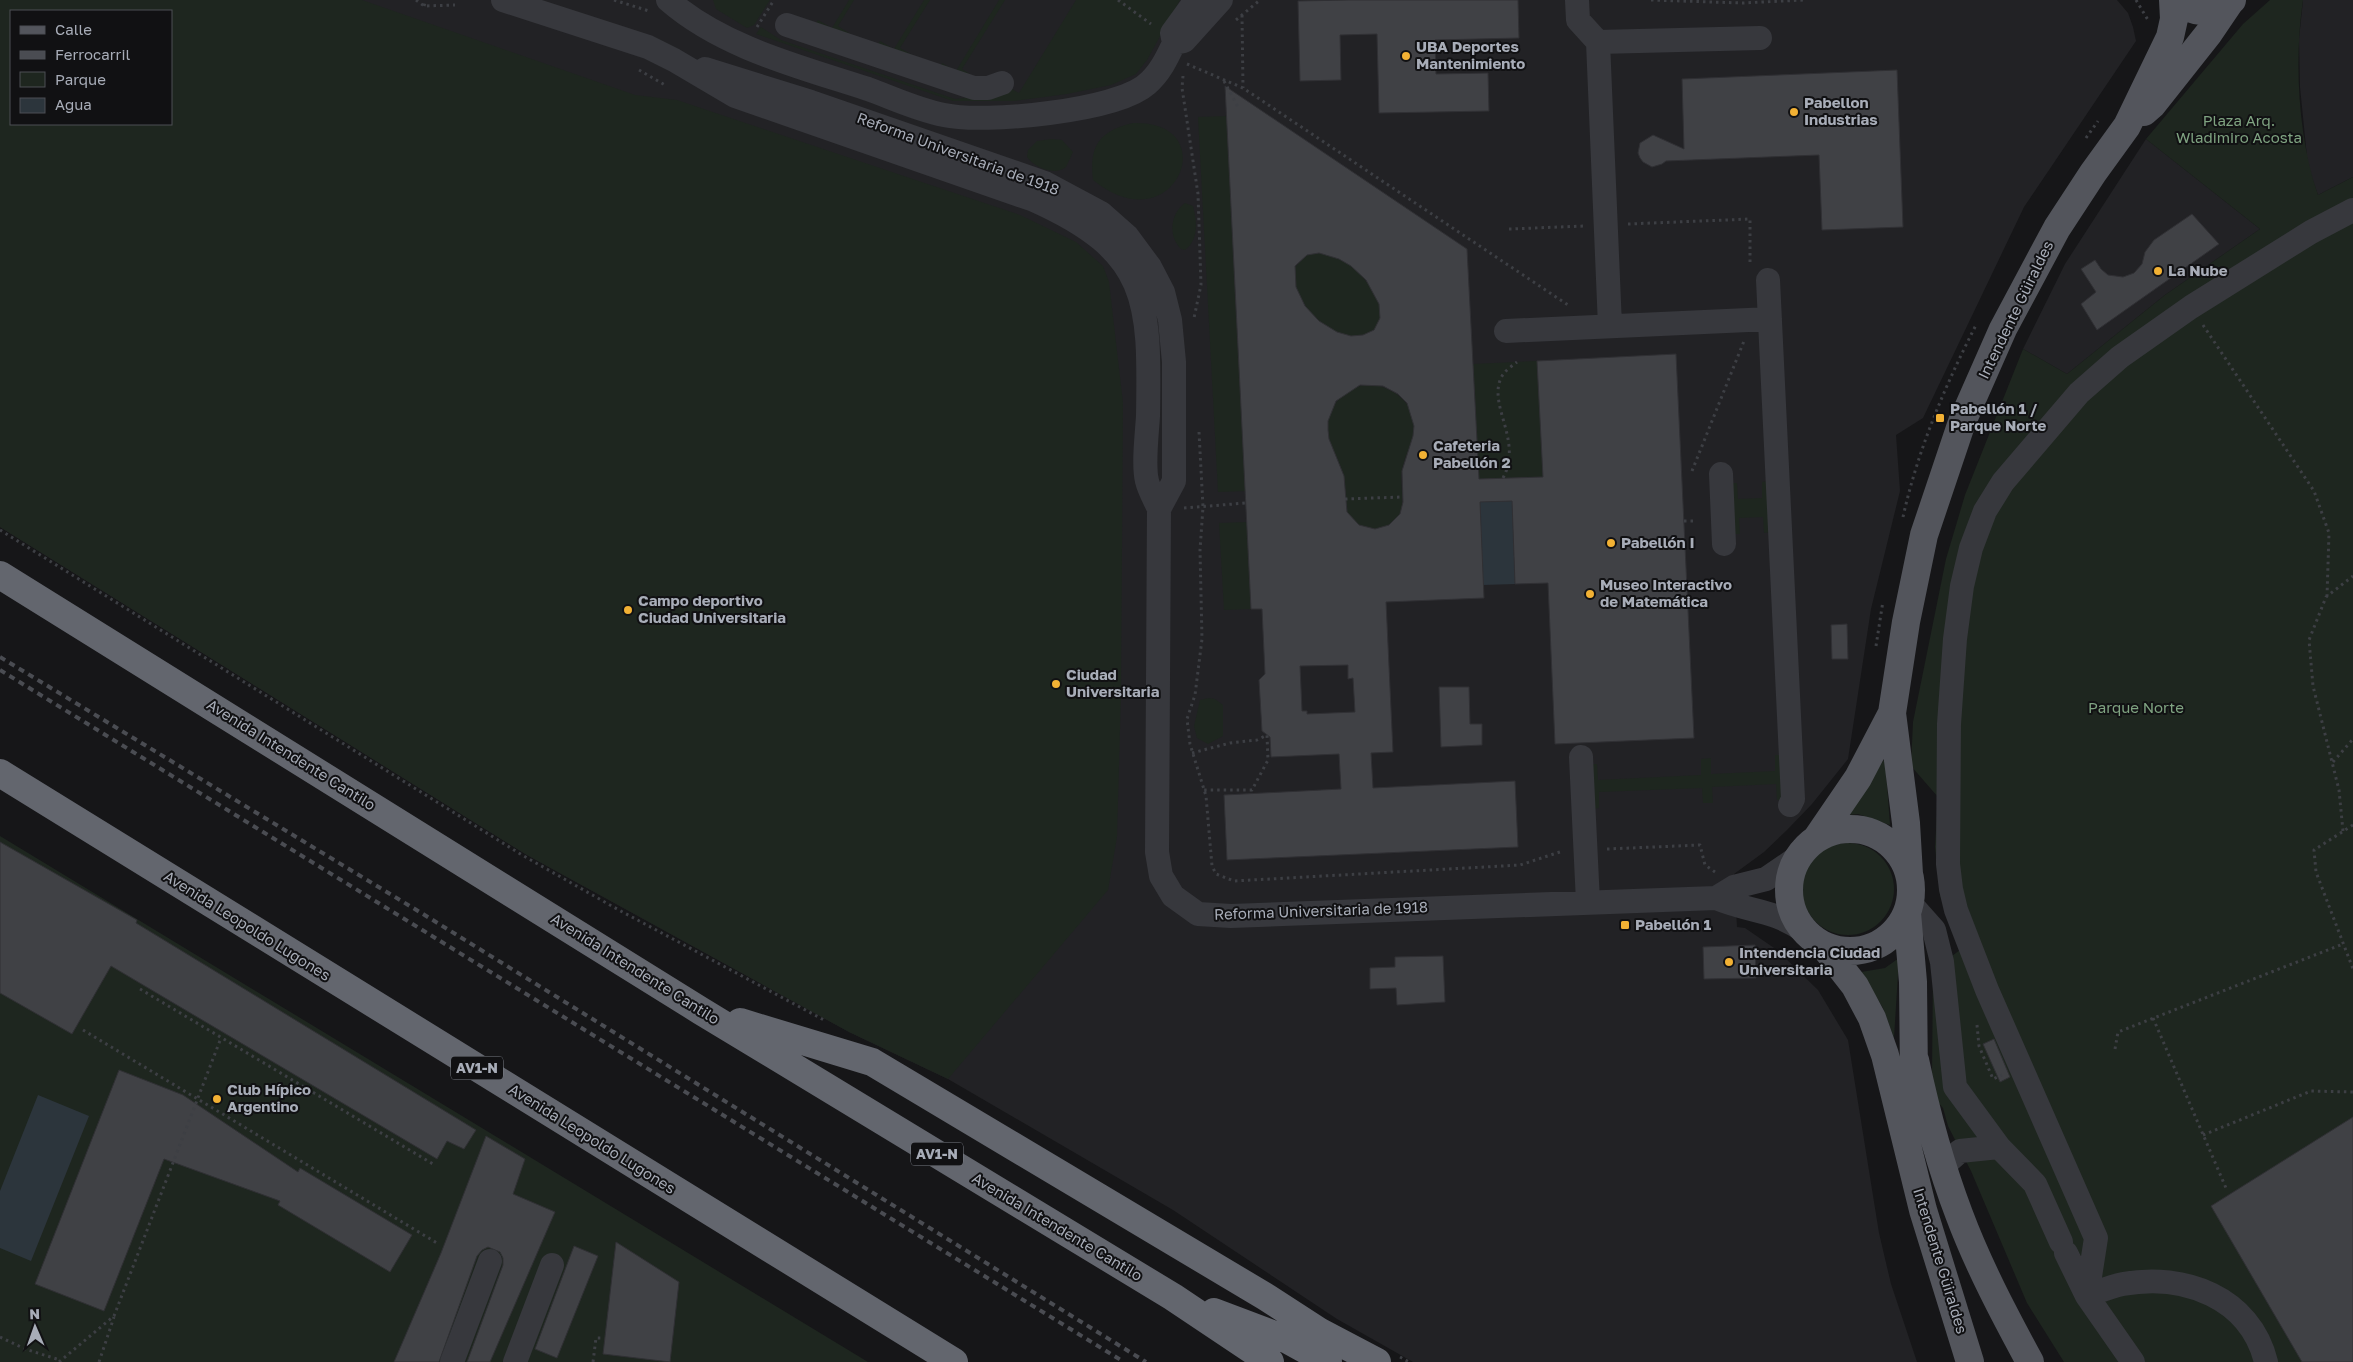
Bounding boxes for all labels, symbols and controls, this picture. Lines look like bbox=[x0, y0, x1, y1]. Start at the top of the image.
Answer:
legend bbox=[10, 10, 172, 125]
text: Calle bbox=[55, 20, 92, 38]
place label: UBA Deportes Mantenimiento bbox=[1416, 37, 1525, 72]
text: Ferrocarril bbox=[55, 45, 130, 63]
marker: UBA Deportes Mantenimiento bbox=[1400, 50, 1412, 62]
text: Parque bbox=[55, 70, 106, 88]
place label: Pabellon Industrias bbox=[1804, 93, 1878, 128]
text: Agua bbox=[55, 95, 92, 113]
marker: Pabellon Industrias bbox=[1788, 106, 1800, 118]
street label: Reforma Universitaria de 1918 bbox=[855, 108, 1062, 198]
park label: Plaza Arq. Wladimiro Acosta bbox=[2176, 111, 2302, 146]
street label: Intendente Güiraldes bbox=[1974, 237, 2056, 382]
place label: La Nube bbox=[2168, 261, 2228, 279]
marker: La Nube bbox=[2152, 265, 2164, 277]
place label: Pabellón 1 / Parque Norte bbox=[1950, 399, 2046, 434]
marker: Pabellón 1 / Parque Norte bbox=[1934, 412, 1946, 424]
place label: Cafeteria Pabellón 2 bbox=[1433, 436, 1511, 471]
marker: Cafeteria Pabellón 2 bbox=[1417, 449, 1429, 461]
place label: Pabellón I bbox=[1621, 533, 1695, 551]
marker: Pabellón I bbox=[1605, 537, 1617, 549]
place label: Museo Interactivo de Matemática bbox=[1600, 575, 1732, 610]
marker: Museo Interactivo de Matemática bbox=[1584, 588, 1596, 600]
place label: Campo deportivo Ciudad Universitaria bbox=[638, 591, 786, 626]
marker: Campo deportivo Ciudad Universitaria bbox=[622, 604, 634, 616]
place label: Ciudad Universitaria bbox=[1066, 665, 1160, 700]
marker: Ciudad Universitaria bbox=[1050, 678, 1062, 690]
street label: Avenida Intendente Cantilo bbox=[204, 695, 379, 814]
park label: Parque Norte bbox=[2088, 698, 2184, 716]
street label: Avenida Leopoldo Lugones bbox=[161, 866, 334, 984]
street label: Reforma Universitaria de 1918 bbox=[1214, 897, 1428, 923]
street label: Avenida Intendente Cantilo bbox=[548, 909, 723, 1028]
place label: Pabellón 1 bbox=[1635, 915, 1711, 933]
marker: Pabellón 1 bbox=[1619, 919, 1631, 931]
place label: Intendencia Ciudad Universitaria bbox=[1739, 943, 1880, 978]
marker: Intendencia Ciudad Universitaria bbox=[1723, 956, 1735, 968]
road number: AV1-N bbox=[451, 1056, 503, 1080]
street label: Avenida Leopoldo Lugones bbox=[506, 1079, 679, 1197]
place label: Club Hípico Argentino bbox=[227, 1080, 311, 1115]
marker: Club Hípico Argentino bbox=[211, 1093, 223, 1105]
road number: AV1-N bbox=[911, 1142, 963, 1166]
street label: Avenida Intendente Cantilo bbox=[969, 1168, 1146, 1284]
street label: Intendente Güiraldes bbox=[1910, 1186, 1972, 1336]
north arrow bbox=[10, 1302, 60, 1352]
text: N bbox=[29, 1305, 40, 1322]

